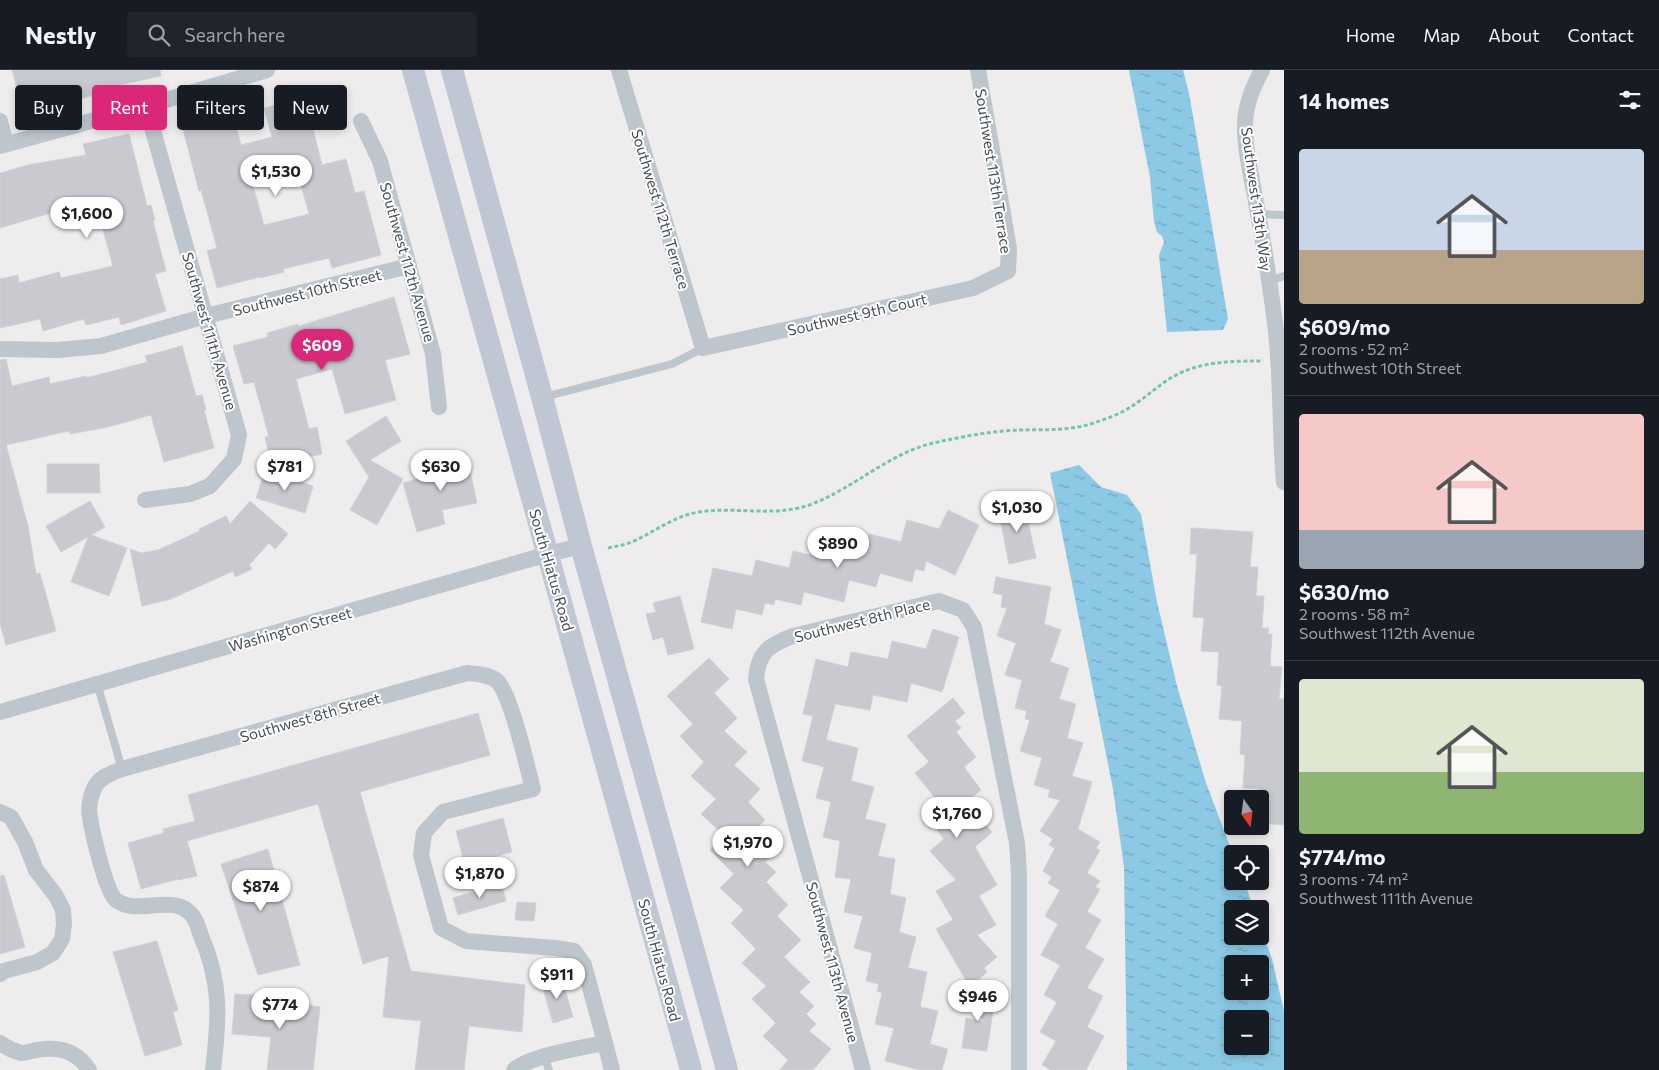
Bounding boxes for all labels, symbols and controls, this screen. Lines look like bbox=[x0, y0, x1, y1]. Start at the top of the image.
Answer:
search box bbox=[127, 12, 477, 57]
text: Nestly bbox=[25, 20, 97, 49]
icon: search bbox=[145, 21, 173, 49]
text: Search here bbox=[185, 23, 285, 46]
text: Home bbox=[1346, 24, 1395, 46]
text: Map bbox=[1423, 24, 1460, 46]
text: About bbox=[1488, 24, 1540, 46]
text: Contact bbox=[1568, 24, 1634, 46]
chip: Buy bbox=[15, 85, 82, 130]
chip: Rent bbox=[92, 85, 167, 130]
chip: Filters bbox=[177, 85, 264, 130]
chip: New bbox=[274, 85, 347, 130]
icon: filters bbox=[1616, 86, 1644, 114]
street label: Southwest 113th Terrace bbox=[972, 87, 1016, 255]
text: 14 homes bbox=[1299, 88, 1389, 113]
street label: Southwest 113th Way bbox=[1238, 126, 1276, 272]
street label: Southwest 112th Terrace bbox=[628, 127, 694, 291]
pin: $1,530 bbox=[235, 154, 317, 197]
text: $1,530 bbox=[251, 161, 301, 180]
street label: Southwest 112th Avenue bbox=[377, 180, 439, 344]
icon: home bbox=[1427, 181, 1517, 271]
pin: $1,600 bbox=[46, 196, 128, 239]
text: $1,600 bbox=[61, 203, 113, 222]
street label: Southwest 111th Avenue bbox=[179, 250, 241, 412]
street label: Southwest 10th Street bbox=[231, 265, 383, 319]
street label: Southwest 9th Court bbox=[785, 289, 929, 339]
text: $609/mo bbox=[1299, 314, 1390, 339]
pin: $609 bbox=[292, 328, 352, 371]
text: $609 bbox=[302, 335, 342, 354]
text: 2 rooms · 52 m² bbox=[1299, 339, 1409, 358]
text: Southwest 10th Street bbox=[1299, 358, 1462, 377]
icon: home bbox=[1427, 447, 1517, 537]
pin: $781 bbox=[255, 450, 315, 492]
pin: $630 bbox=[411, 450, 471, 492]
text: $781 bbox=[267, 456, 303, 475]
text: $630 bbox=[422, 456, 460, 475]
pin: $1,030 bbox=[976, 490, 1058, 533]
text: $1,030 bbox=[992, 497, 1042, 516]
street label: South Hiatus Road bbox=[526, 507, 578, 633]
pin: $890 bbox=[808, 526, 868, 569]
text: $890 bbox=[818, 533, 858, 552]
text: $630/mo bbox=[1299, 579, 1389, 604]
street label: Southwest 8th Place bbox=[792, 594, 932, 646]
street label: Washington Street bbox=[226, 603, 354, 655]
text: 2 rooms · 58 m² bbox=[1299, 604, 1410, 623]
text: Southwest 112th Avenue bbox=[1299, 623, 1475, 642]
street label: Southwest 8th Street bbox=[238, 688, 382, 746]
icon: home bbox=[1427, 712, 1517, 802]
north arrow bbox=[1224, 790, 1269, 835]
map controls bbox=[1224, 790, 1269, 1055]
pin: $1,760 bbox=[916, 796, 998, 839]
text: $1,760 bbox=[932, 803, 982, 822]
pin: $1,970 bbox=[707, 826, 789, 868]
text: $1,970 bbox=[723, 832, 773, 851]
text: $774/mo bbox=[1299, 844, 1385, 869]
button: locate bbox=[1224, 845, 1269, 890]
pin: $1,870 bbox=[439, 856, 521, 899]
text: $1,870 bbox=[455, 863, 505, 882]
text: 3 rooms · 74 m² bbox=[1299, 869, 1408, 888]
pin: $874 bbox=[231, 870, 291, 912]
text: $874 bbox=[243, 876, 279, 895]
street label: Southwest 113th Avenue bbox=[803, 880, 863, 1044]
text: Southwest 111th Avenue bbox=[1299, 888, 1473, 907]
street label: South Hiatus Road bbox=[635, 897, 685, 1023]
button: layers bbox=[1224, 900, 1269, 945]
button: + bbox=[1224, 955, 1269, 1000]
pin: $911 bbox=[527, 958, 587, 1000]
text: $911 bbox=[540, 964, 574, 983]
pin: $946 bbox=[948, 980, 1008, 1022]
text: $946 bbox=[959, 986, 997, 1005]
pin: $774 bbox=[250, 988, 310, 1030]
text: $774 bbox=[262, 994, 298, 1013]
button: − bbox=[1224, 1010, 1269, 1055]

